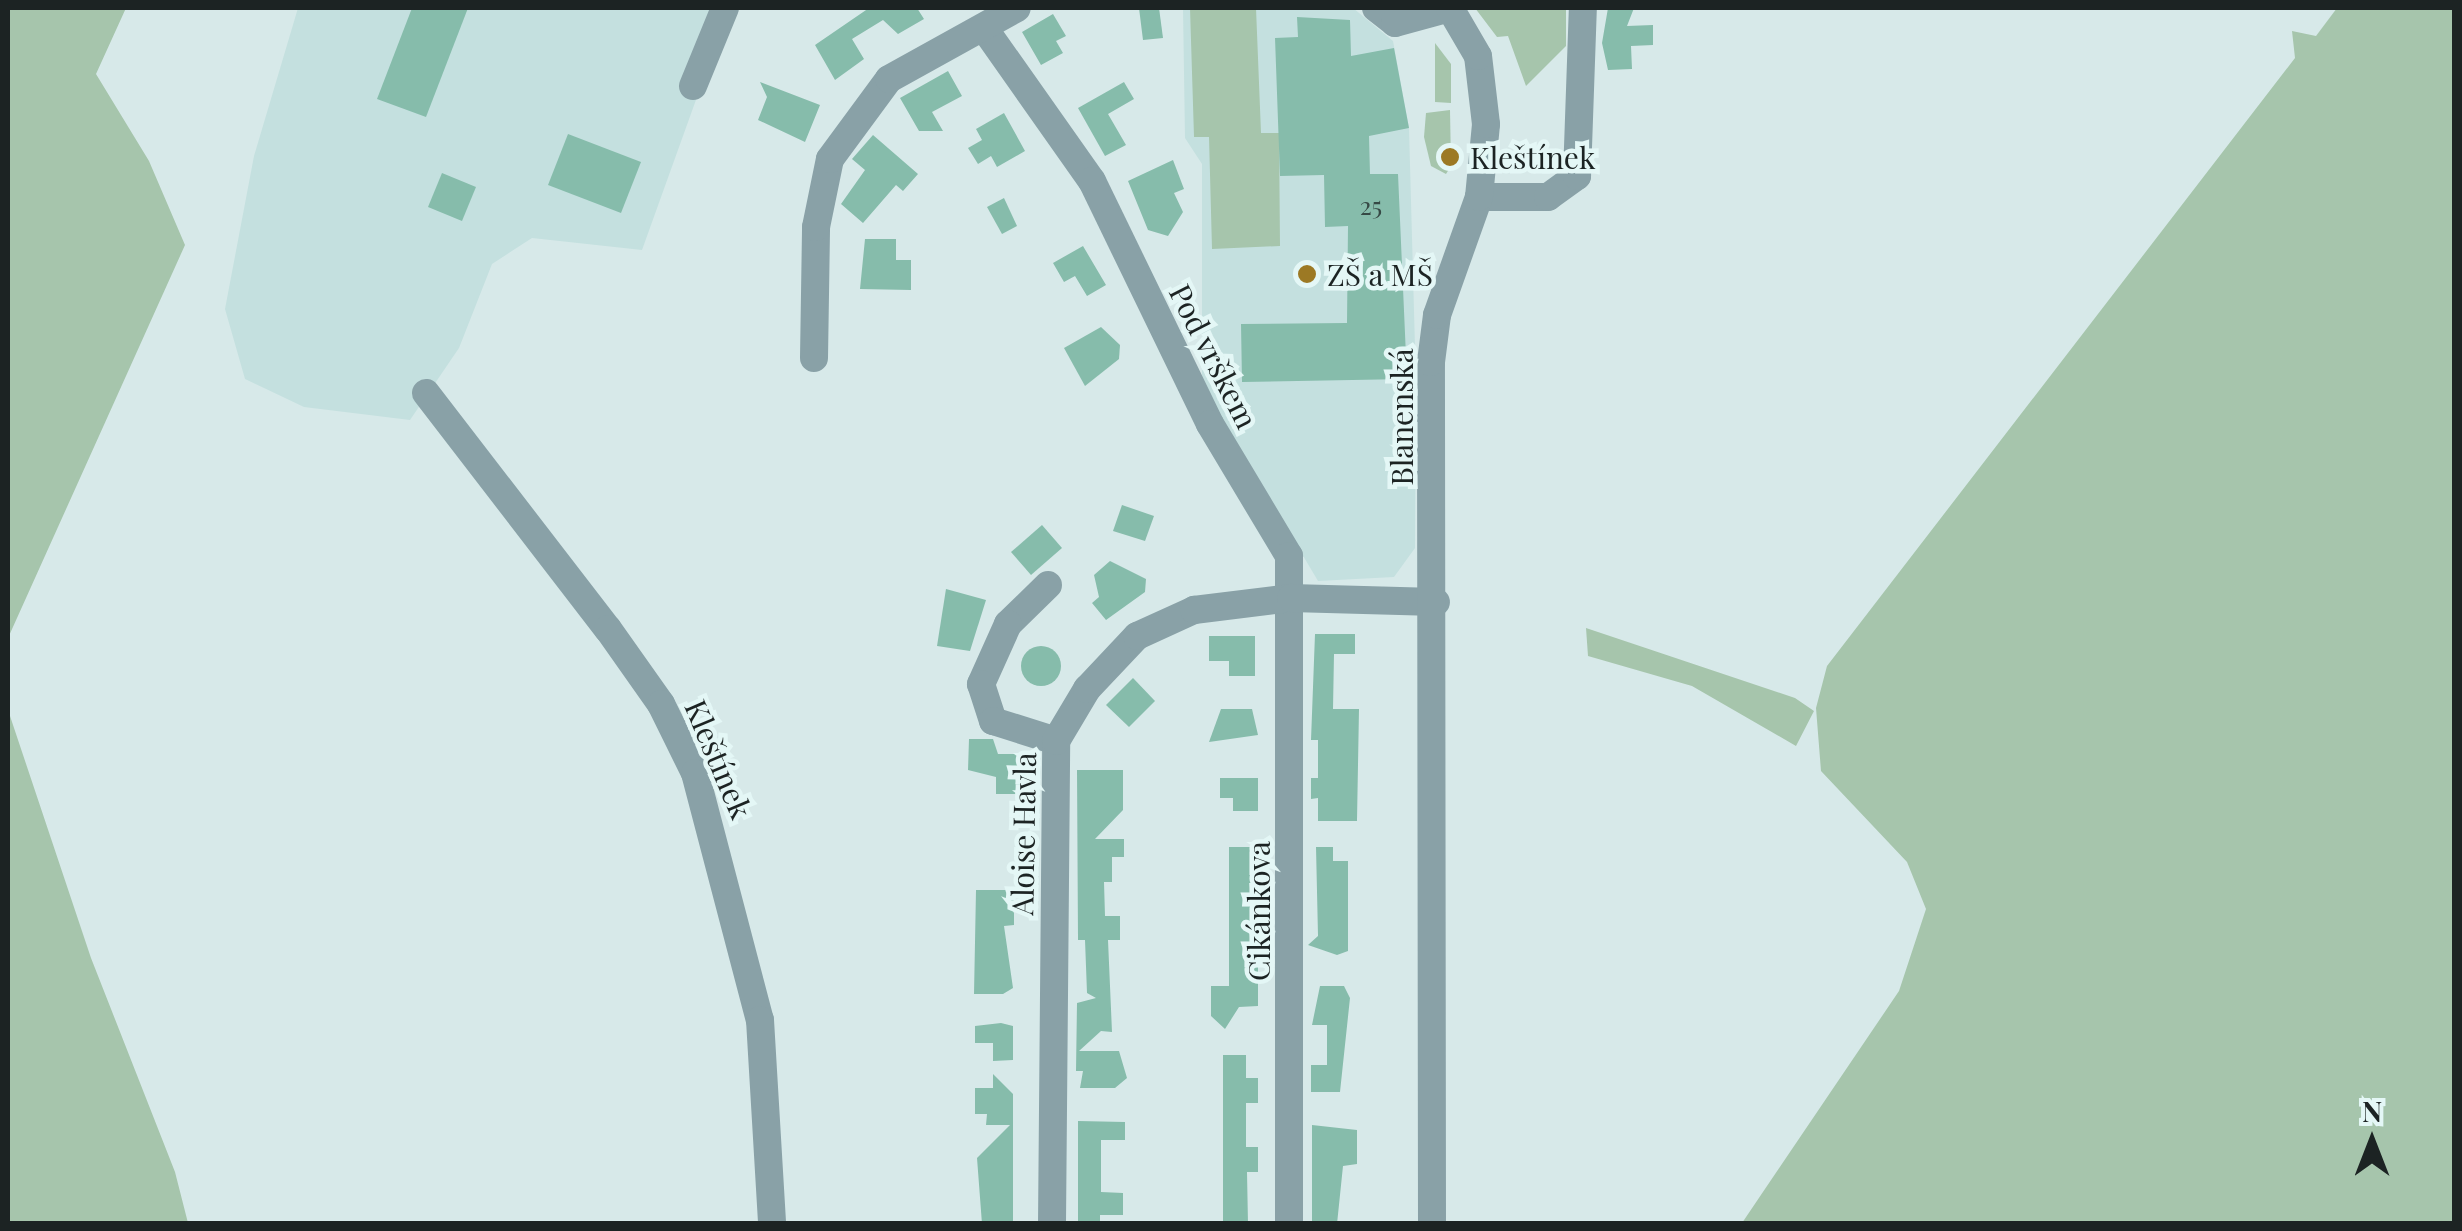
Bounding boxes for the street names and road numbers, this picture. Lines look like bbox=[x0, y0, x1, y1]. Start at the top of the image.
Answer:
street label: Pod vrškem bbox=[1162, 278, 1266, 434]
street label: Blanenská bbox=[1383, 348, 1419, 486]
street label: Kleštínek bbox=[678, 694, 760, 824]
street label: Aloise Havla bbox=[1004, 752, 1042, 916]
street label: Cikánkova bbox=[1240, 841, 1276, 981]

